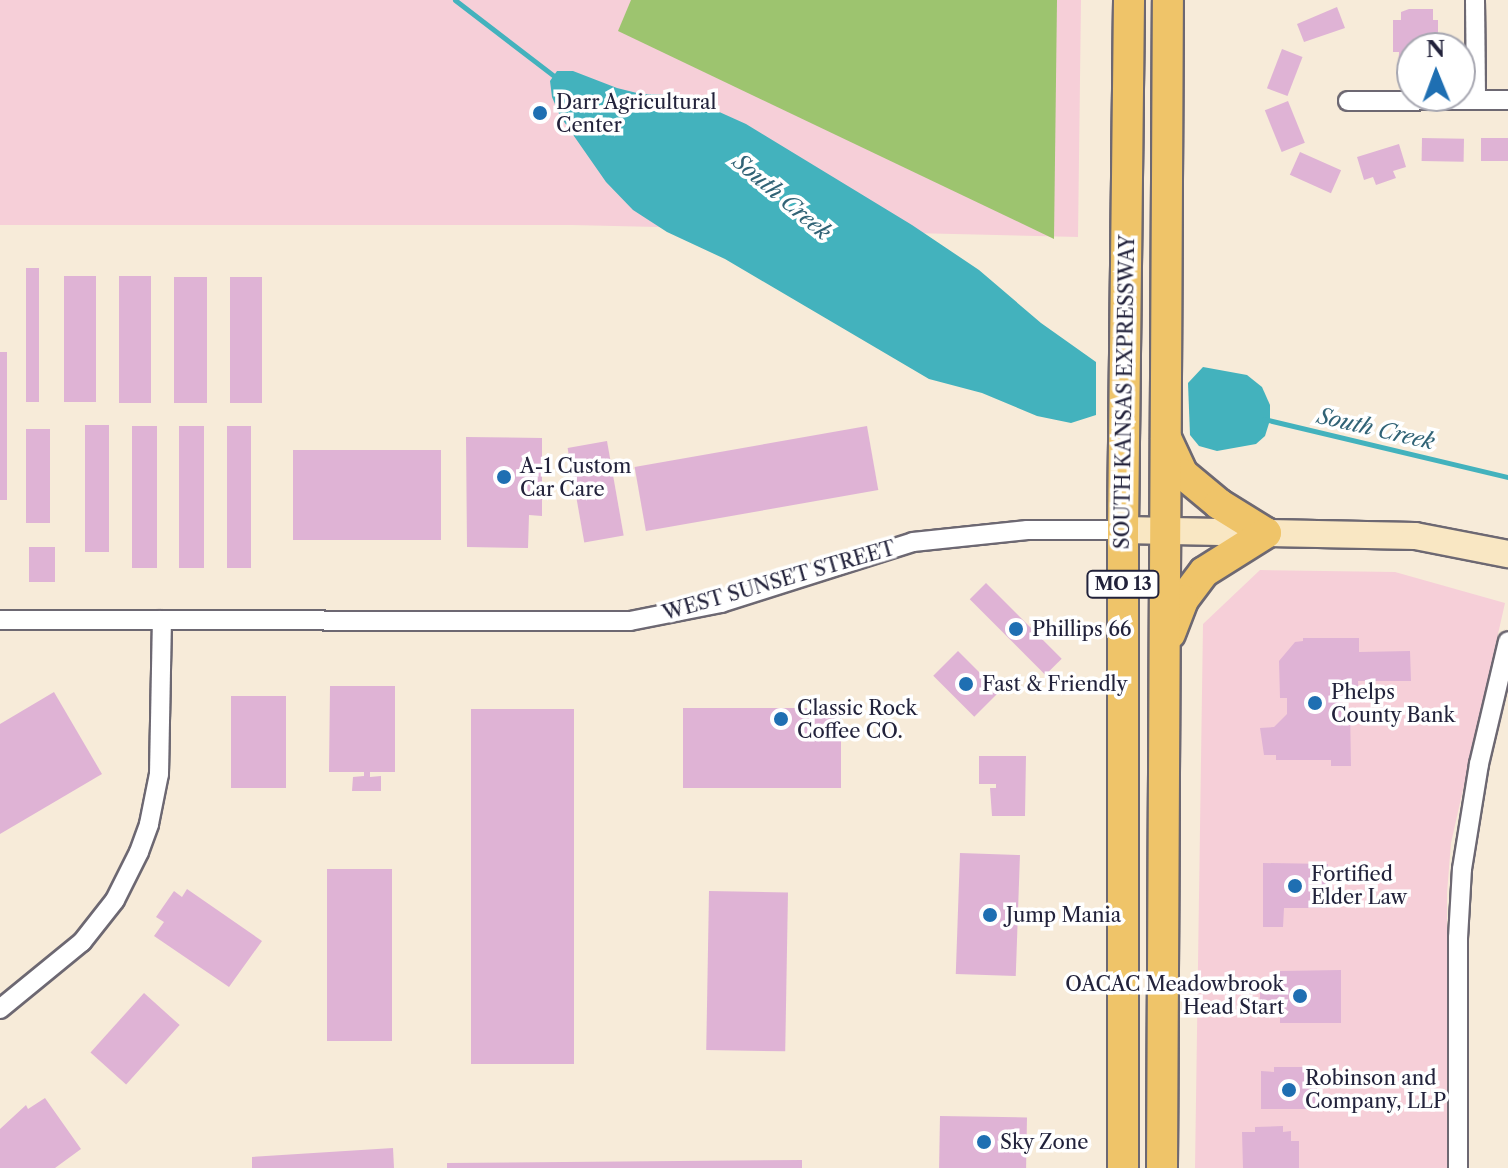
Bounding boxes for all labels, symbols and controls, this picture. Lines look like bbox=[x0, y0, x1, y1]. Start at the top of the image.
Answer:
north arrow bbox=[1396, 32, 1476, 112]
text: N bbox=[1426, 36, 1445, 63]
place label: Darr Agricultural Center bbox=[556, 90, 718, 137]
marker: Darr Agricultural Center bbox=[531, 104, 549, 122]
water label: South Creek bbox=[728, 148, 836, 246]
street label: SOUTH KANSAS EXPRESSWAY bbox=[1110, 234, 1140, 550]
water label: South Creek bbox=[1315, 403, 1437, 455]
place label: A-1 Custom Car Care bbox=[520, 454, 631, 501]
marker: A-1 Custom Car Care bbox=[495, 468, 513, 486]
street label: WEST SUNSET STREET bbox=[659, 536, 899, 626]
road number: MO 13 bbox=[1085, 570, 1161, 598]
place label: Phillips 66 bbox=[1032, 617, 1132, 641]
marker: Phillips 66 bbox=[1007, 620, 1025, 638]
place label: Fast & Friendly bbox=[982, 672, 1128, 696]
marker: Fast & Friendly bbox=[957, 675, 975, 693]
place label: Phelps County Bank bbox=[1331, 680, 1456, 727]
marker: Phelps County Bank bbox=[1306, 694, 1324, 712]
place label: Classic Rock Coffee CO. bbox=[797, 696, 917, 743]
marker: Classic Rock Coffee CO. bbox=[772, 710, 790, 728]
place label: Fortified Elder Law bbox=[1311, 862, 1408, 909]
marker: Fortified Elder Law bbox=[1286, 877, 1304, 895]
place label: Jump Mania bbox=[1006, 903, 1121, 927]
marker: Jump Mania bbox=[981, 906, 999, 924]
place label: OACAC Meadowbrook Head Start bbox=[1065, 972, 1284, 1019]
marker: OACAC Meadowbrook Head Start bbox=[1291, 987, 1309, 1005]
place label: Robinson and Company, LLP bbox=[1305, 1066, 1446, 1113]
marker: Robinson and Company, LLP bbox=[1280, 1081, 1298, 1099]
place label: Sky Zone bbox=[1000, 1130, 1089, 1154]
marker: Sky Zone bbox=[975, 1133, 993, 1151]

